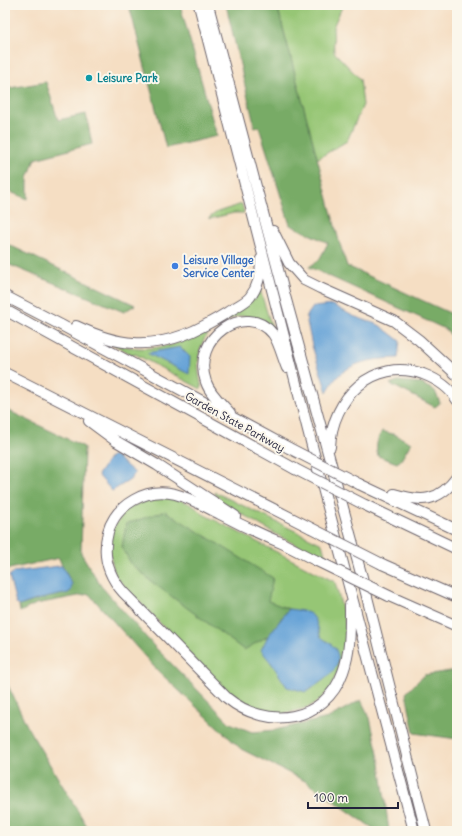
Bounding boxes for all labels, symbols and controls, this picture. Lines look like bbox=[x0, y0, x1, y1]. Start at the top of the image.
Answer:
place label: Leisure Park bbox=[97, 71, 158, 85]
marker: Leisure Park bbox=[84, 73, 94, 83]
place label: Leisure Village Service Center bbox=[183, 253, 255, 280]
marker: Leisure Village Service Center bbox=[170, 261, 180, 271]
street label: Garden State Parkway bbox=[183, 389, 287, 455]
scale bar bbox=[308, 784, 398, 810]
text: 100 m bbox=[314, 790, 348, 805]

